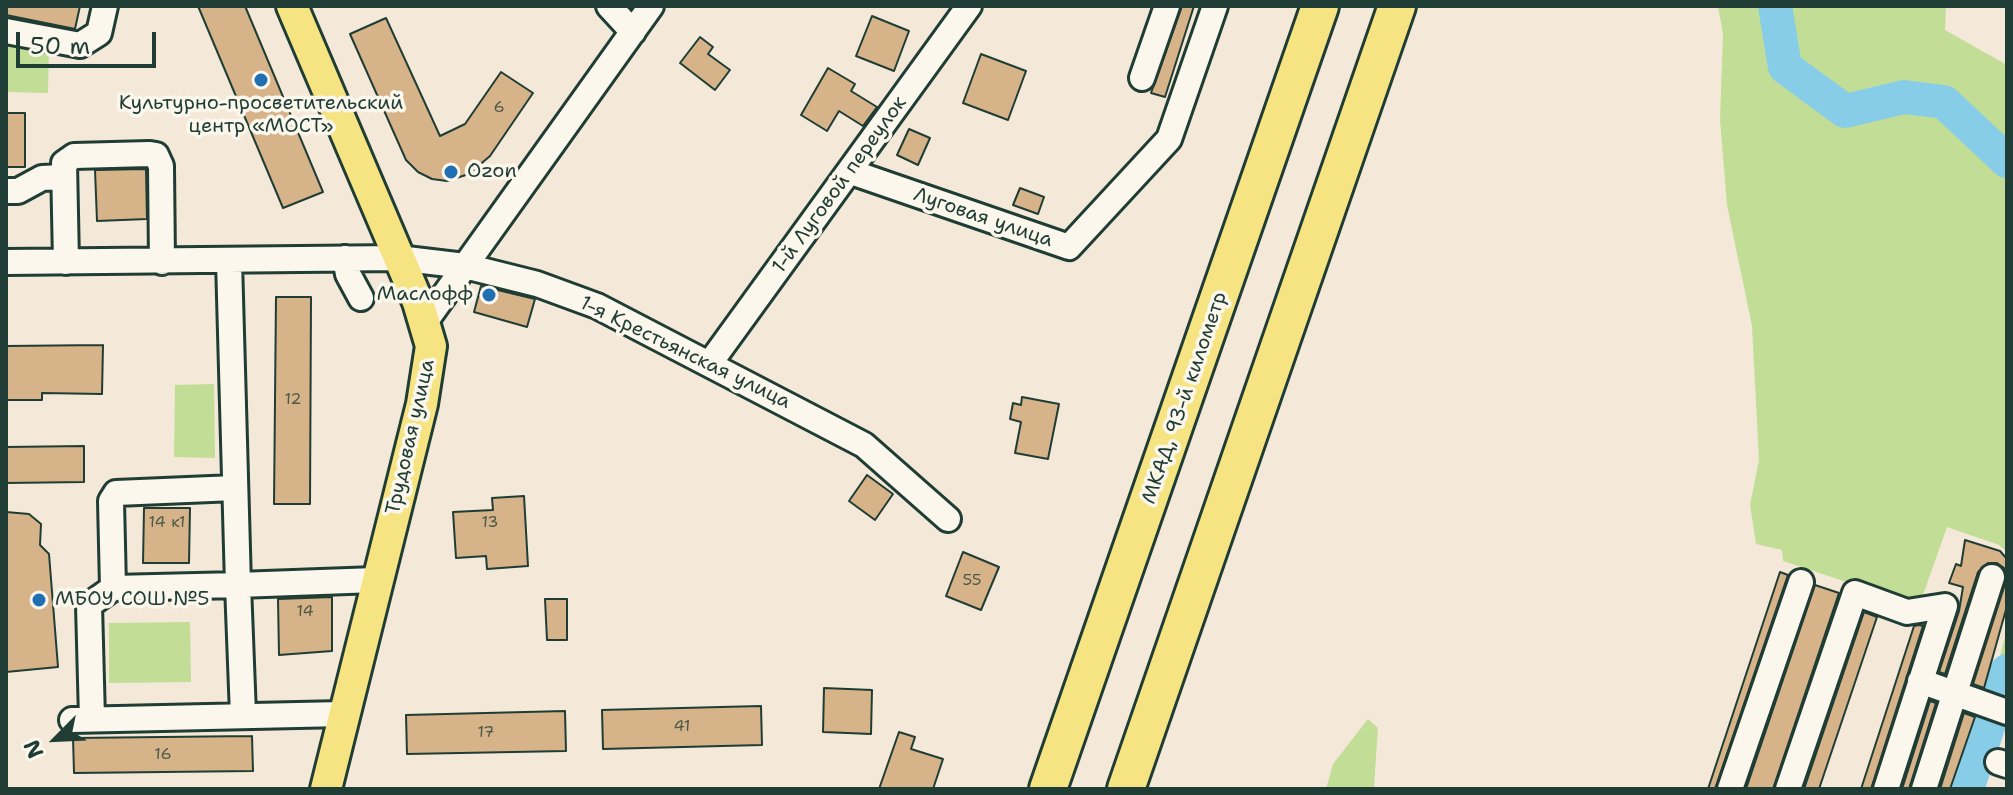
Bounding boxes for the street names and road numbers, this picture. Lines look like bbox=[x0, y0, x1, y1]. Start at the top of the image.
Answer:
street label: 1-й Луговой переулок bbox=[768, 92, 912, 278]
street label: Луговая улица bbox=[910, 183, 1056, 253]
street label: МКАД, 93-й километр bbox=[1137, 289, 1233, 507]
street label: 1-я Крестьянская улица bbox=[576, 291, 794, 415]
street label: Трудовая улица bbox=[381, 357, 441, 517]

